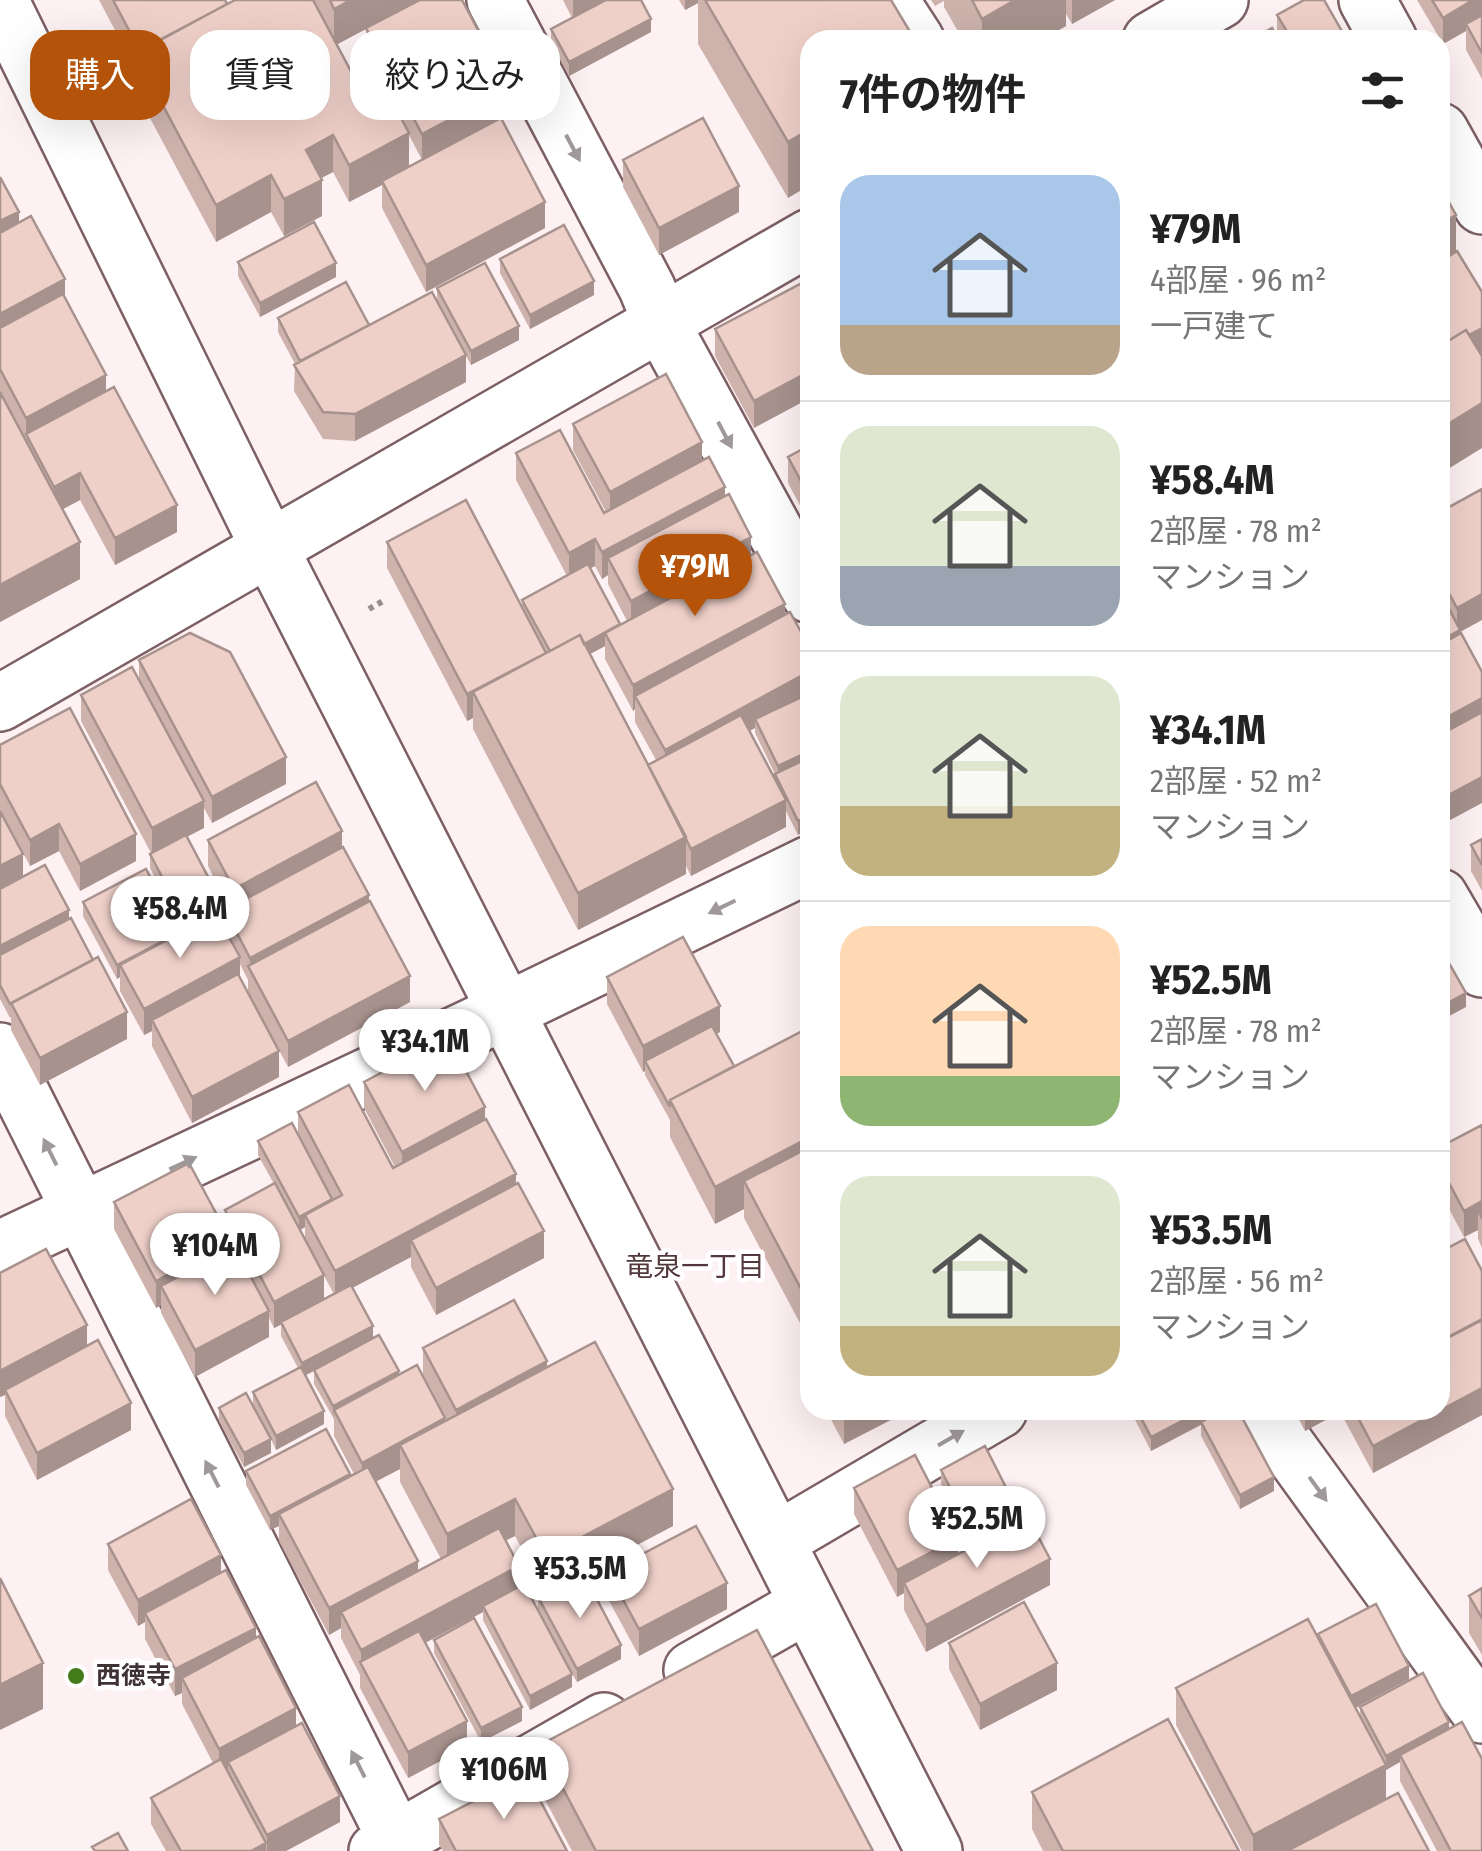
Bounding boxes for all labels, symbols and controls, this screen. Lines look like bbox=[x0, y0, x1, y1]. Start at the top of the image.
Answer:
chip: 購入 bbox=[30, 30, 170, 120]
chip: 賃貸 bbox=[190, 30, 330, 120]
chip: 絞り込み bbox=[350, 30, 560, 120]
icon: filters bbox=[1355, 63, 1410, 118]
text: 7件の物件 bbox=[840, 70, 1026, 120]
one-way arrow bbox=[564, 134, 581, 163]
text: ¥79M bbox=[1150, 204, 1241, 254]
icon: home bbox=[920, 215, 1040, 335]
text: 4部屋 · 96 m² bbox=[1150, 261, 1326, 299]
text: 一戸建て bbox=[1150, 307, 1278, 345]
one-way arrow bbox=[716, 421, 733, 450]
text: ¥58.4M bbox=[1150, 455, 1275, 505]
icon: home bbox=[920, 466, 1040, 586]
text: 2部屋 · 78 m² bbox=[1150, 512, 1322, 550]
pin: ¥79M bbox=[636, 534, 754, 619]
text: ¥79M bbox=[660, 547, 730, 585]
text: マンション bbox=[1150, 558, 1310, 596]
text: ¥34.1M bbox=[1150, 705, 1266, 755]
icon: home bbox=[920, 716, 1040, 836]
text: 2部屋 · 52 m² bbox=[1150, 762, 1322, 800]
text: マンション bbox=[1150, 808, 1310, 846]
pin: ¥58.4M bbox=[99, 876, 261, 961]
text: ¥58.4M bbox=[133, 889, 227, 927]
one-way arrow bbox=[708, 898, 737, 915]
text: ¥52.5M bbox=[1150, 955, 1272, 1005]
icon: home bbox=[920, 966, 1040, 1086]
pin: ¥34.1M bbox=[344, 1009, 506, 1094]
text: 2部屋 · 78 m² bbox=[1150, 1012, 1322, 1050]
text: ¥34.1M bbox=[381, 1022, 469, 1060]
text: マンション bbox=[1150, 1058, 1310, 1096]
one-way arrow bbox=[42, 1137, 59, 1166]
one-way arrow bbox=[169, 1154, 198, 1171]
text: ¥53.5M bbox=[1150, 1205, 1272, 1255]
pin: ¥104M bbox=[145, 1213, 285, 1298]
icon: home bbox=[920, 1216, 1040, 1336]
text: ¥104M bbox=[172, 1226, 258, 1264]
district label: 竜泉一丁目 bbox=[625, 1250, 765, 1283]
text: 2部屋 · 56 m² bbox=[1150, 1262, 1324, 1300]
text: マンション bbox=[1150, 1308, 1310, 1346]
one-way arrow bbox=[937, 1430, 965, 1447]
one-way arrow bbox=[203, 1459, 220, 1488]
one-way arrow bbox=[1308, 1476, 1327, 1502]
pin: ¥52.5M bbox=[896, 1486, 1058, 1571]
text: ¥52.5M bbox=[931, 1499, 1023, 1537]
pin: ¥53.5M bbox=[499, 1536, 661, 1621]
text: ¥53.5M bbox=[533, 1549, 627, 1587]
place label: 西徳寺 bbox=[96, 1661, 171, 1691]
marker: 西徳寺 bbox=[65, 1665, 87, 1687]
pin: ¥106M bbox=[434, 1737, 574, 1822]
one-way arrow bbox=[350, 1749, 367, 1778]
text: ¥106M bbox=[461, 1750, 547, 1788]

